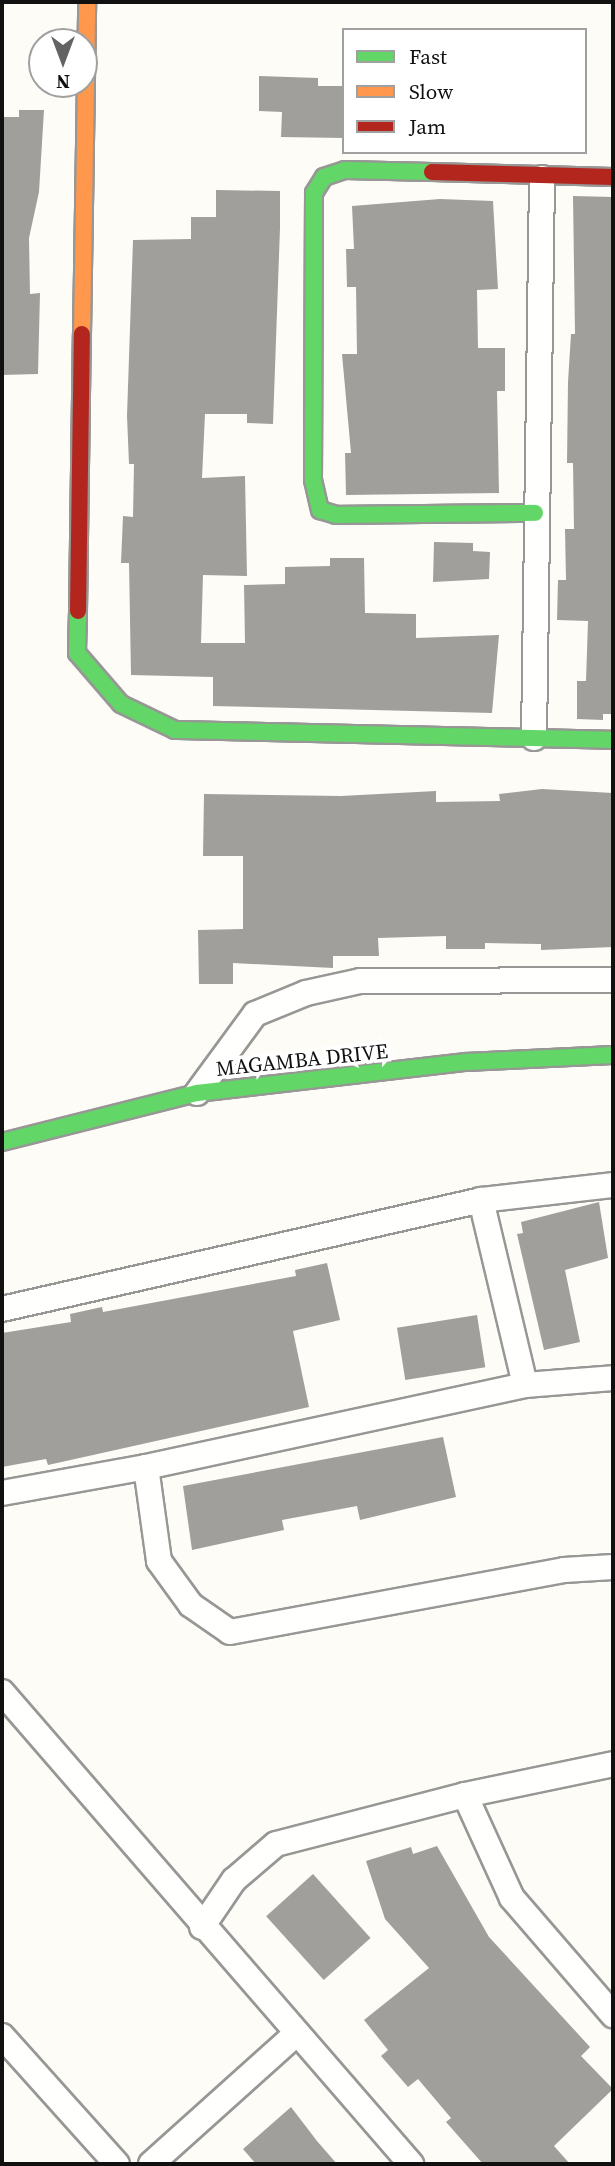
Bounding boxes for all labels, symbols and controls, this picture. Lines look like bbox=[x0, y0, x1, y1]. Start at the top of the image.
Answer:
north arrow bbox=[28, 28, 98, 98]
legend bbox=[342, 28, 587, 154]
text: Fast bbox=[409, 42, 447, 71]
text: N bbox=[56, 69, 70, 95]
text: Slow bbox=[409, 77, 453, 106]
text: Jam bbox=[409, 112, 446, 141]
street label: MAGAMBA DRIVE bbox=[215, 1038, 389, 1082]

